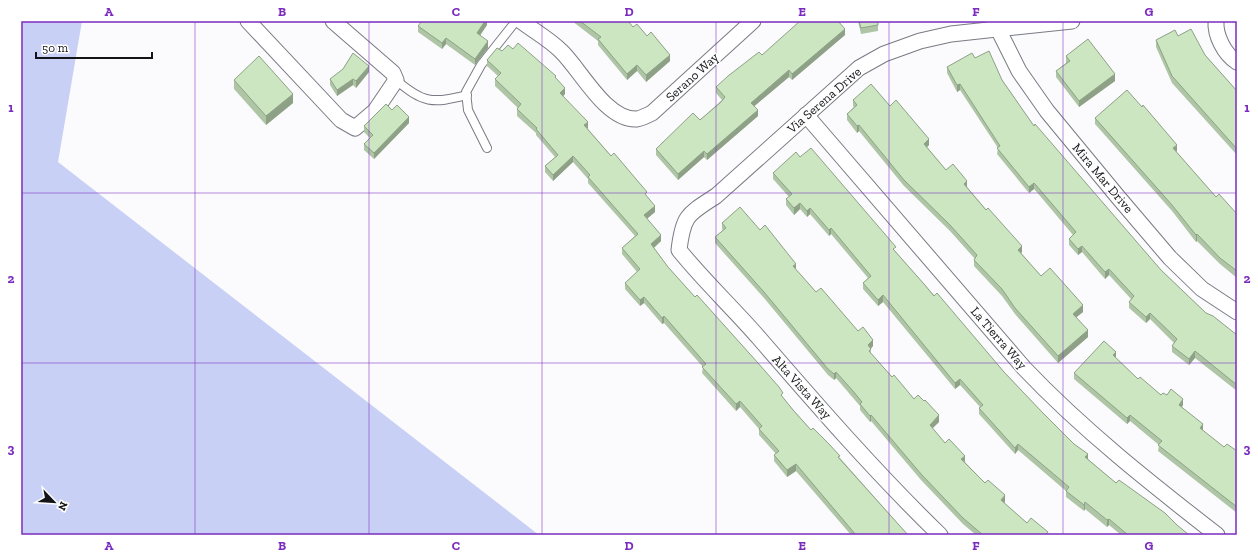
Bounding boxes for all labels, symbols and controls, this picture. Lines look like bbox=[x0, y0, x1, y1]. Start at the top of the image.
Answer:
text: A bbox=[105, 4, 114, 19]
text: B bbox=[278, 4, 286, 19]
text: C bbox=[452, 4, 460, 19]
text: D bbox=[624, 4, 634, 19]
text: E bbox=[798, 4, 806, 19]
text: F bbox=[972, 4, 980, 19]
text: G bbox=[1145, 4, 1154, 19]
scale bar bbox=[36, 34, 152, 60]
text: 50 m bbox=[42, 41, 69, 55]
street label: Serano Way bbox=[663, 49, 722, 105]
street label: Via Serena Drive bbox=[783, 64, 864, 137]
text: 1 bbox=[8, 100, 14, 115]
text: 1 bbox=[1244, 100, 1250, 115]
street label: Mira Mar Drive bbox=[1070, 140, 1136, 216]
text: 2 bbox=[8, 271, 15, 286]
text: 2 bbox=[1244, 271, 1251, 286]
street label: La Tierra Way bbox=[968, 304, 1030, 373]
street label: Alta Vista Way bbox=[769, 352, 835, 422]
text: 3 bbox=[8, 441, 15, 456]
text: 3 bbox=[1244, 441, 1251, 456]
north arrow bbox=[34, 482, 74, 522]
text: N bbox=[55, 499, 70, 513]
text: A bbox=[105, 538, 114, 553]
text: B bbox=[278, 538, 286, 553]
text: C bbox=[452, 538, 460, 553]
text: D bbox=[624, 538, 634, 553]
text: E bbox=[798, 538, 806, 553]
text: F bbox=[972, 538, 980, 553]
text: G bbox=[1145, 538, 1154, 553]

